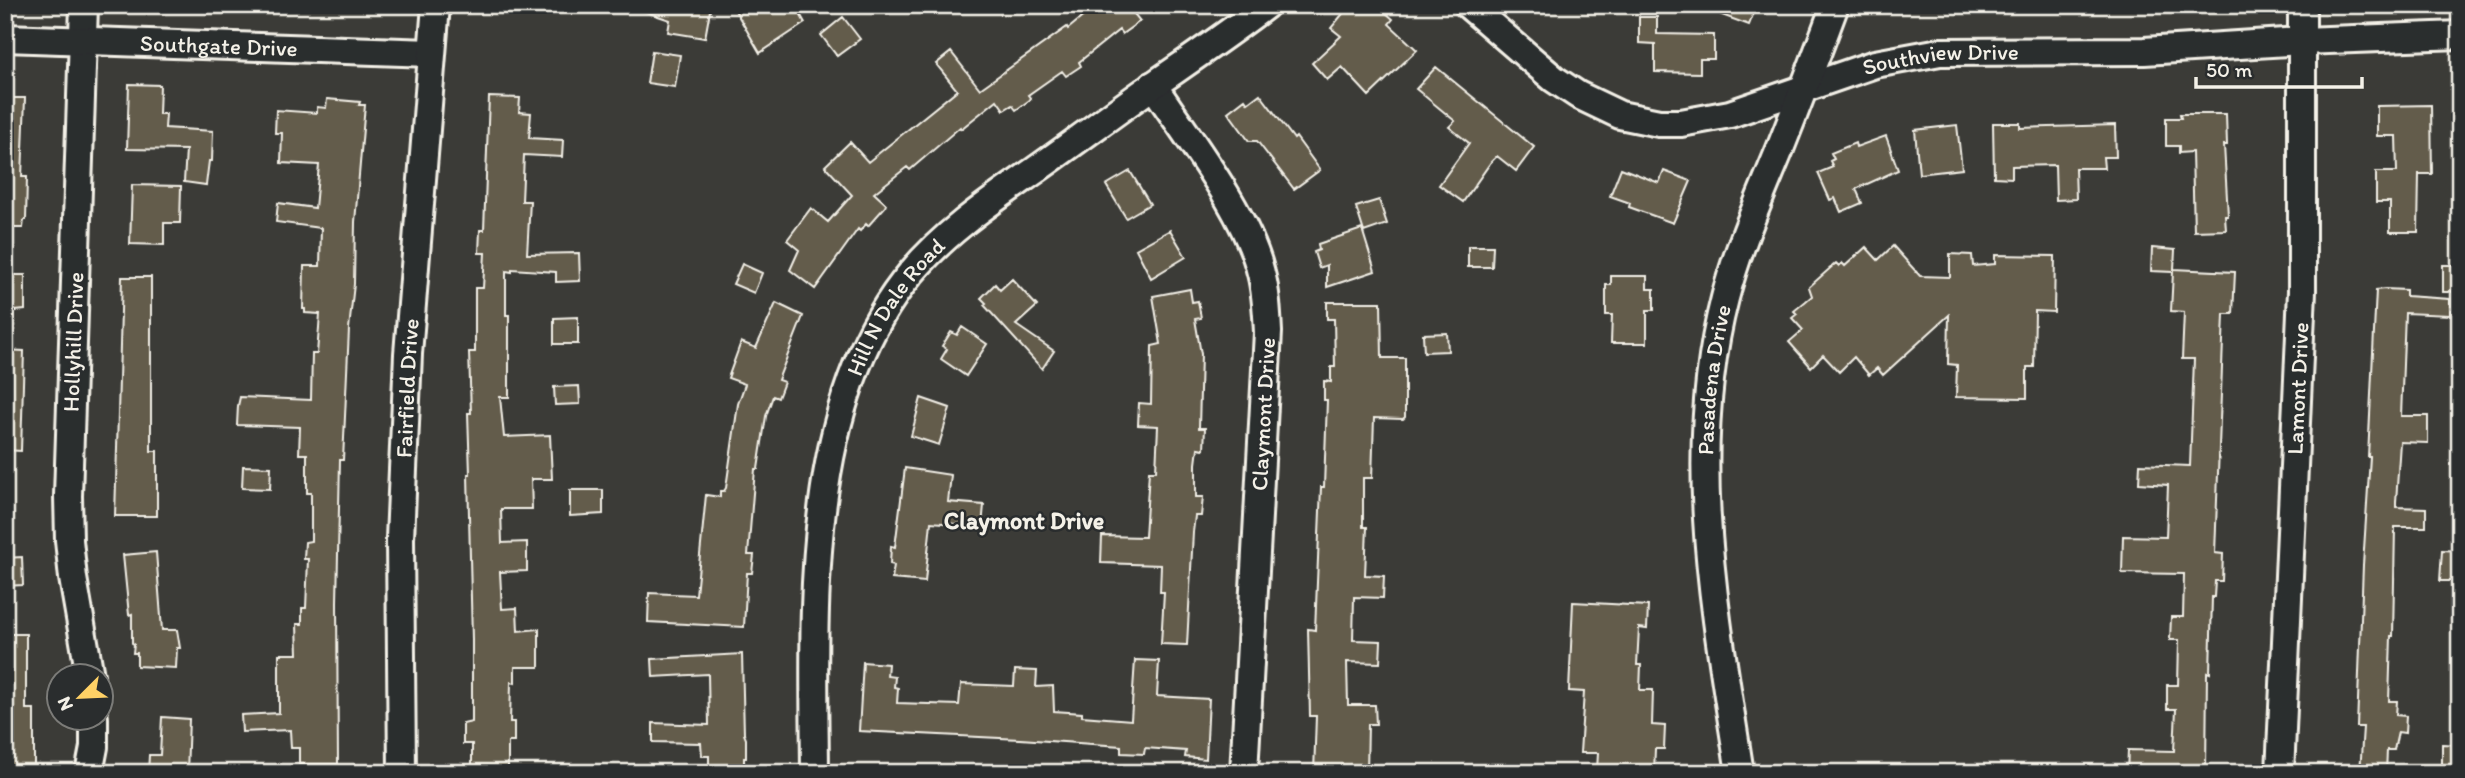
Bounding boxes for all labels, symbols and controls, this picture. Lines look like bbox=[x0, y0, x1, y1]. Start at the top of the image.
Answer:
street label: Southgate Drive bbox=[140, 29, 298, 62]
street label: Southview Drive bbox=[1859, 38, 2019, 81]
scale bar bbox=[2196, 46, 2362, 90]
text: 50 m bbox=[2206, 57, 2253, 82]
street label: Hill N Dale Road bbox=[840, 231, 951, 380]
street label: Hollyhill Drive bbox=[57, 272, 89, 412]
street label: Pasadena Drive bbox=[1691, 302, 1737, 455]
street label: Fairfield Drive bbox=[390, 317, 425, 459]
street label: Lamont Drive bbox=[2281, 322, 2315, 455]
street label: Claymont Drive bbox=[1245, 337, 1281, 491]
district label: Claymont Drive bbox=[944, 506, 1104, 536]
north arrow bbox=[46, 662, 116, 732]
text: N bbox=[52, 693, 78, 714]

